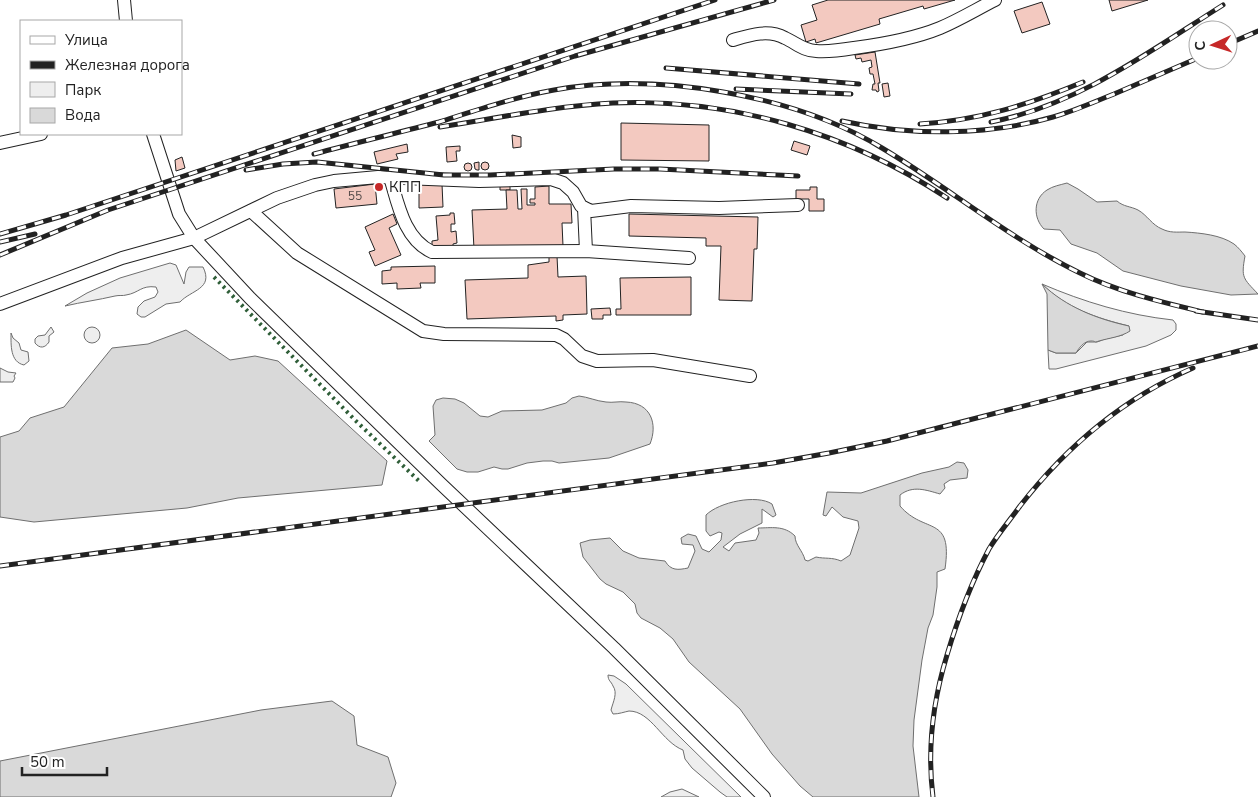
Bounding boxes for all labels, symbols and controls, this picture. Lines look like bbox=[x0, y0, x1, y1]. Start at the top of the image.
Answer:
legend bbox=[20, 20, 182, 135]
north arrow bbox=[1188, 20, 1238, 70]
text: Улица bbox=[64, 30, 108, 50]
text: С bbox=[1191, 40, 1210, 51]
text: Железная дорога bbox=[65, 55, 190, 75]
text: Парк bbox=[65, 80, 101, 100]
text: Вода bbox=[65, 105, 101, 125]
place label: КПП bbox=[389, 177, 421, 197]
marker: КПП bbox=[373, 181, 385, 193]
house number: 55 bbox=[348, 188, 362, 204]
scale bar bbox=[22, 744, 108, 776]
text: 50 m bbox=[30, 752, 65, 772]

